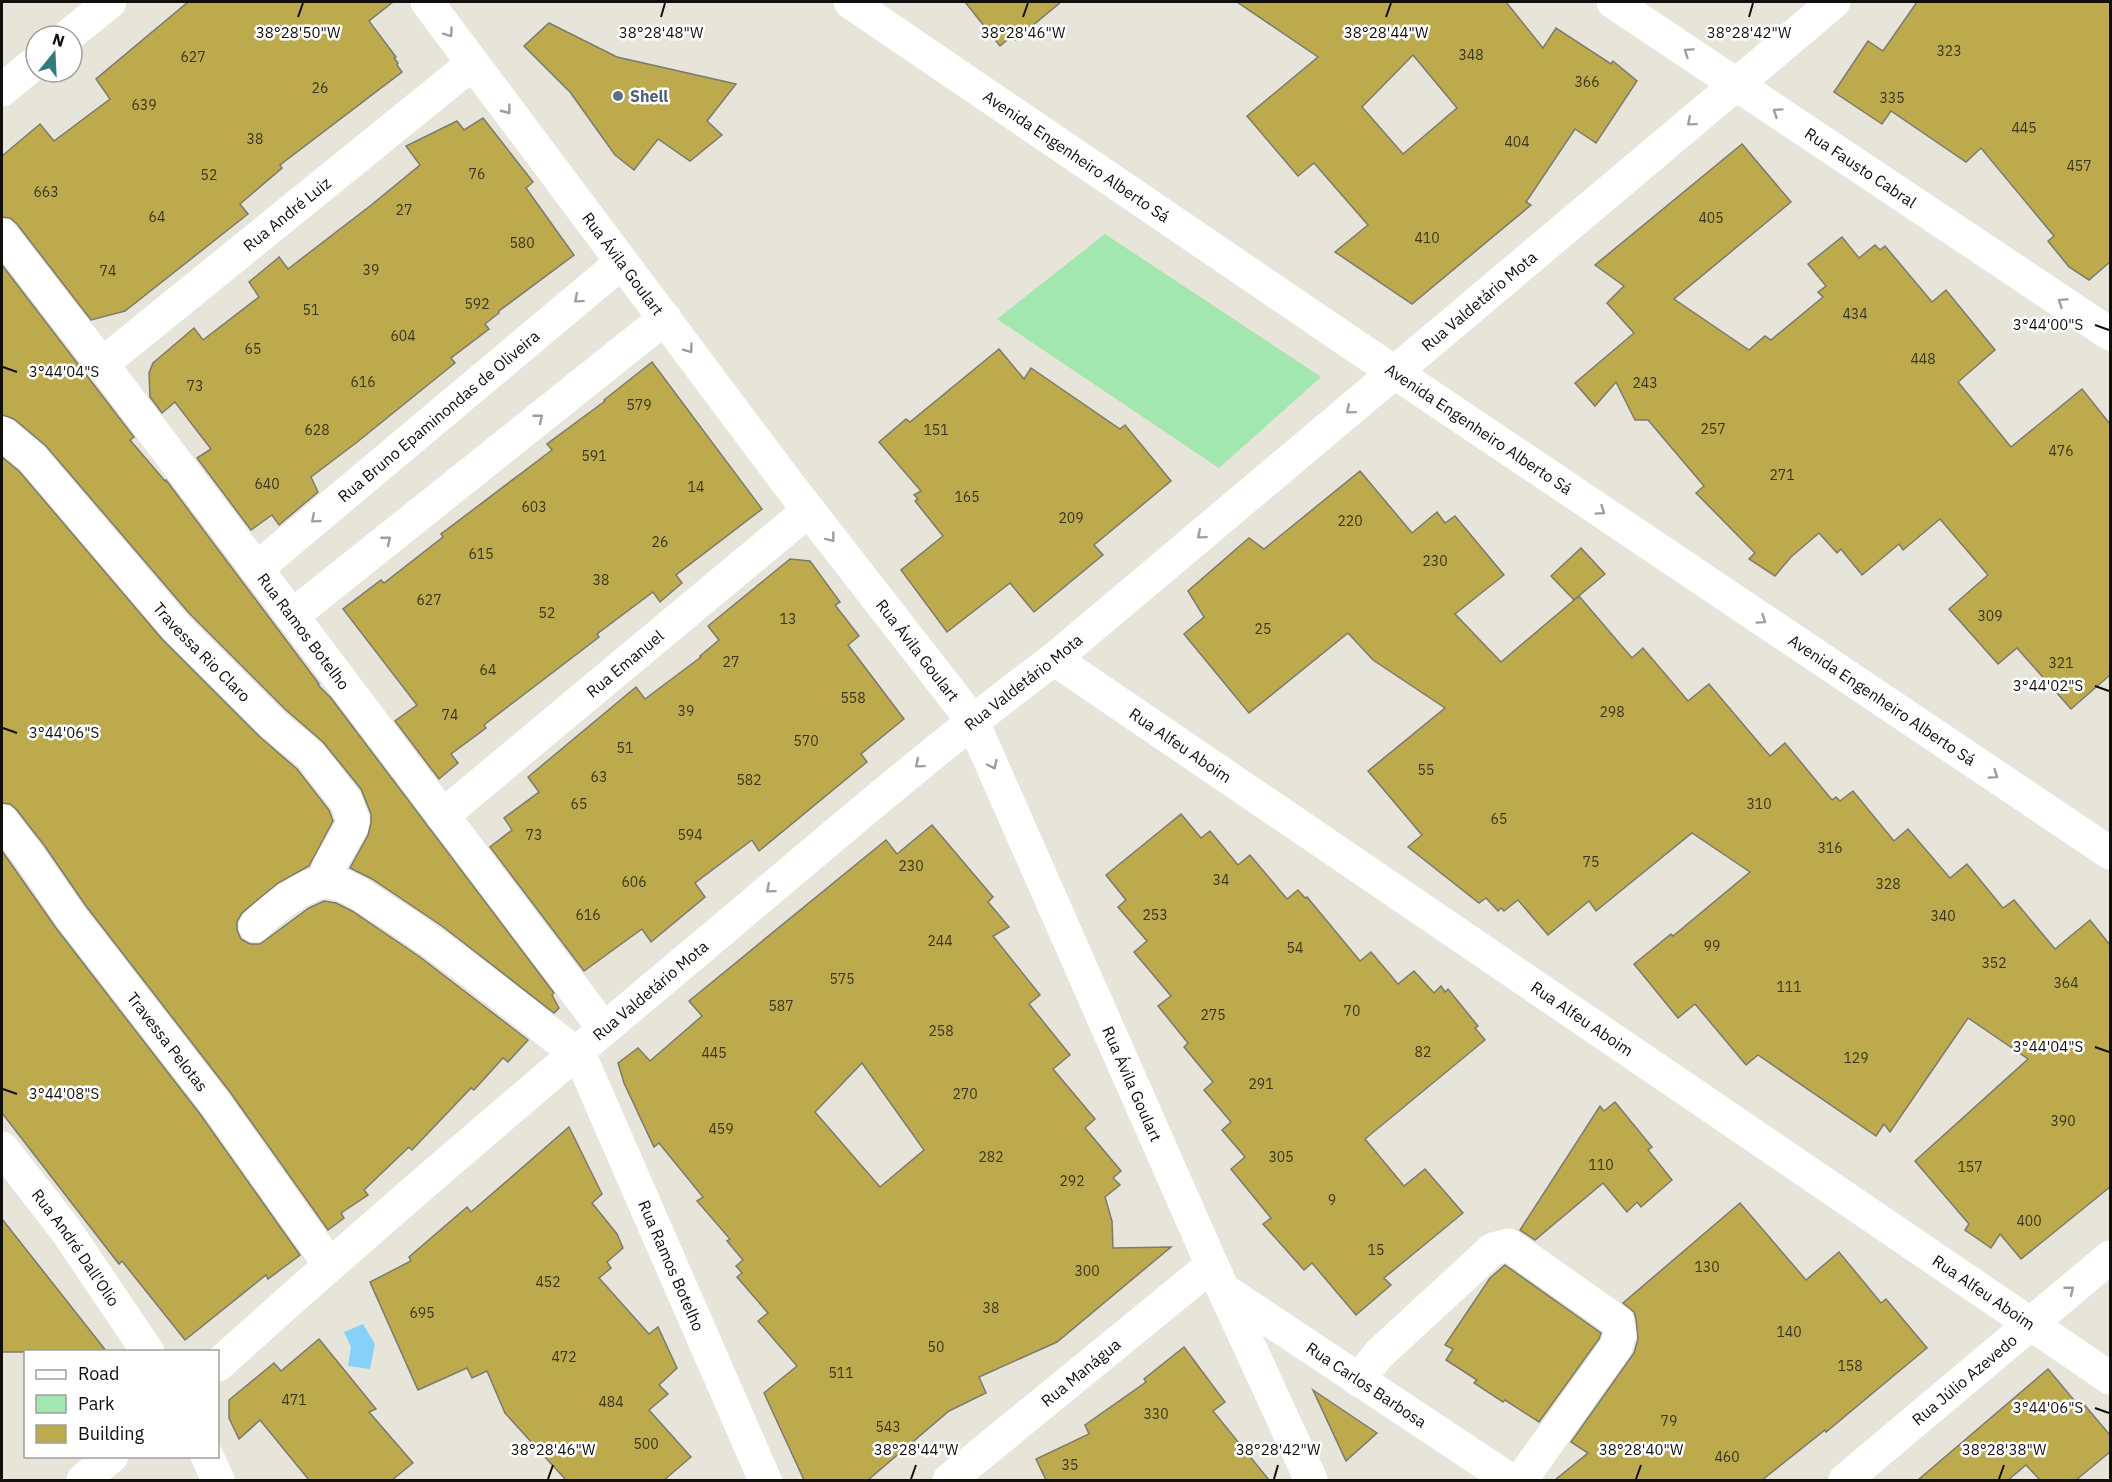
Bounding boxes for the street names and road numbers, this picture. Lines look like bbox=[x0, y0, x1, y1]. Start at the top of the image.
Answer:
street label: Avenida Engenheiro Alberto Sá bbox=[979, 86, 1174, 227]
street label: Rua Fausto Cabral bbox=[1801, 123, 1920, 212]
street label: Rua André Luiz bbox=[239, 173, 335, 256]
street label: Rua Ávila Goulart bbox=[578, 208, 668, 319]
street label: Rua Valdetário Mota bbox=[1417, 246, 1541, 355]
street label: Rua Bruno Epaminondas de Oliveira bbox=[333, 325, 544, 506]
street label: Avenida Engenheiro Alberto Sá bbox=[1381, 359, 1577, 499]
street label: Rua Ramos Botelho bbox=[253, 569, 354, 694]
street label: Rua Ávila Goulart bbox=[872, 595, 964, 705]
street label: Travessa Rio Claro bbox=[149, 598, 255, 706]
street label: Rua Emanuel bbox=[582, 626, 668, 702]
street label: Rua Valdetário Mota bbox=[960, 629, 1087, 735]
street label: Avenida Engenheiro Alberto Sá bbox=[1785, 630, 1980, 770]
street label: Rua Alfeu Aboim bbox=[1125, 703, 1236, 787]
street label: Rua Valdetário Mota bbox=[588, 936, 712, 1045]
street label: Rua Alfeu Aboim bbox=[1527, 977, 1637, 1061]
street label: Travessa Pelotas bbox=[123, 988, 212, 1096]
street label: Rua Ávila Goulart bbox=[1098, 1023, 1166, 1145]
street label: Rua André Dall'Olio bbox=[28, 1185, 124, 1310]
street label: Rua Ramos Botelho bbox=[634, 1197, 709, 1334]
street label: Rua Alfeu Aboim bbox=[1929, 1250, 2039, 1334]
street label: Rua Júlio Azevedo bbox=[1908, 1330, 2021, 1429]
street label: Rua Manágua bbox=[1037, 1334, 1125, 1411]
street label: Rua Carlos Barbosa bbox=[1302, 1337, 1431, 1432]

